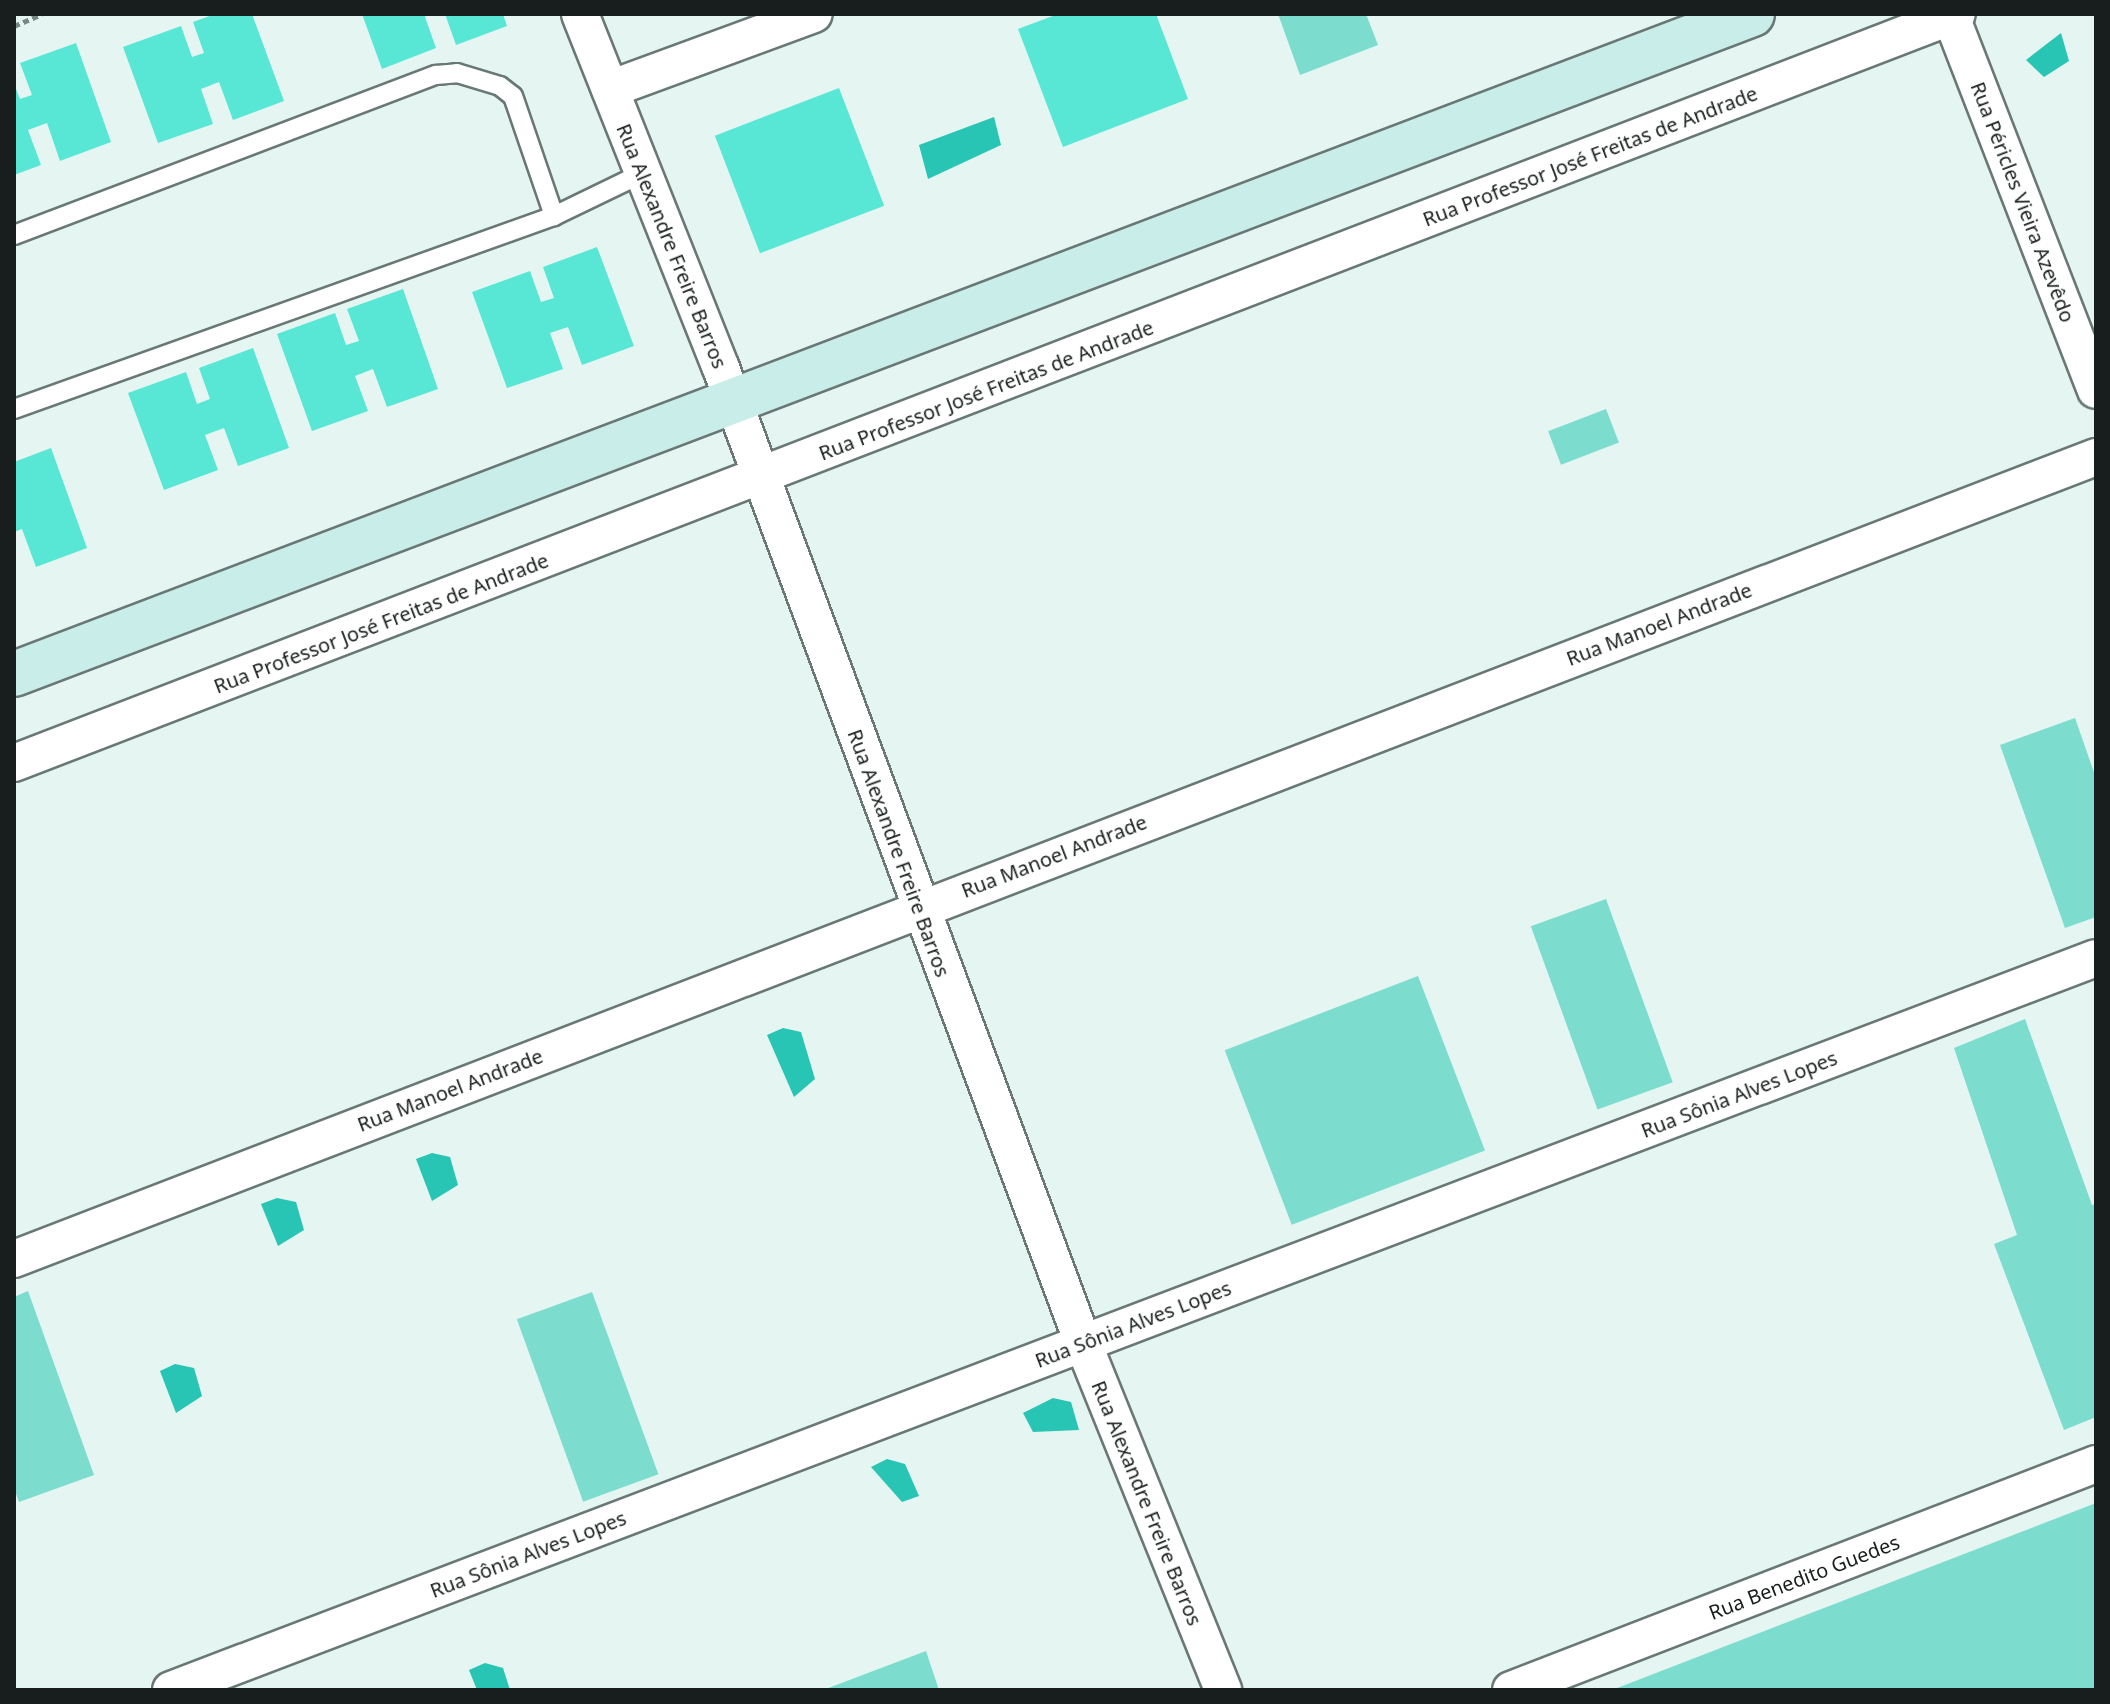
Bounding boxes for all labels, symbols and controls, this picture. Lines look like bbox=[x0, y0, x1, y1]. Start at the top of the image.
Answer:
street label: Rua Péricles Vieira Azevêdo bbox=[1966, 78, 2080, 326]
street label: Rua Professor José Freitas de Andrade bbox=[1419, 81, 1761, 231]
street label: Rua Alexandre Freire Barros bbox=[612, 120, 732, 372]
street label: Rua Professor José Freitas de Andrade bbox=[815, 315, 1157, 465]
street label: Rua Professor José Freitas de Andrade bbox=[210, 548, 552, 698]
street label: Rua Manoel Andrade bbox=[1563, 578, 1755, 670]
street label: Rua Alexandre Freire Barros bbox=[843, 726, 955, 980]
street label: Rua Manoel Andrade bbox=[958, 810, 1150, 902]
street label: Rua Manoel Andrade bbox=[354, 1044, 546, 1136]
street label: Rua Sônia Alves Lopes bbox=[1638, 1046, 1840, 1142]
street label: Rua Sônia Alves Lopes bbox=[1032, 1276, 1234, 1372]
street label: Rua Alexandre Freire Barros bbox=[1087, 1377, 1207, 1629]
street label: Rua Sônia Alves Lopes bbox=[427, 1506, 629, 1602]
street label: Rua Benedito Guedes bbox=[1705, 1530, 1903, 1624]

